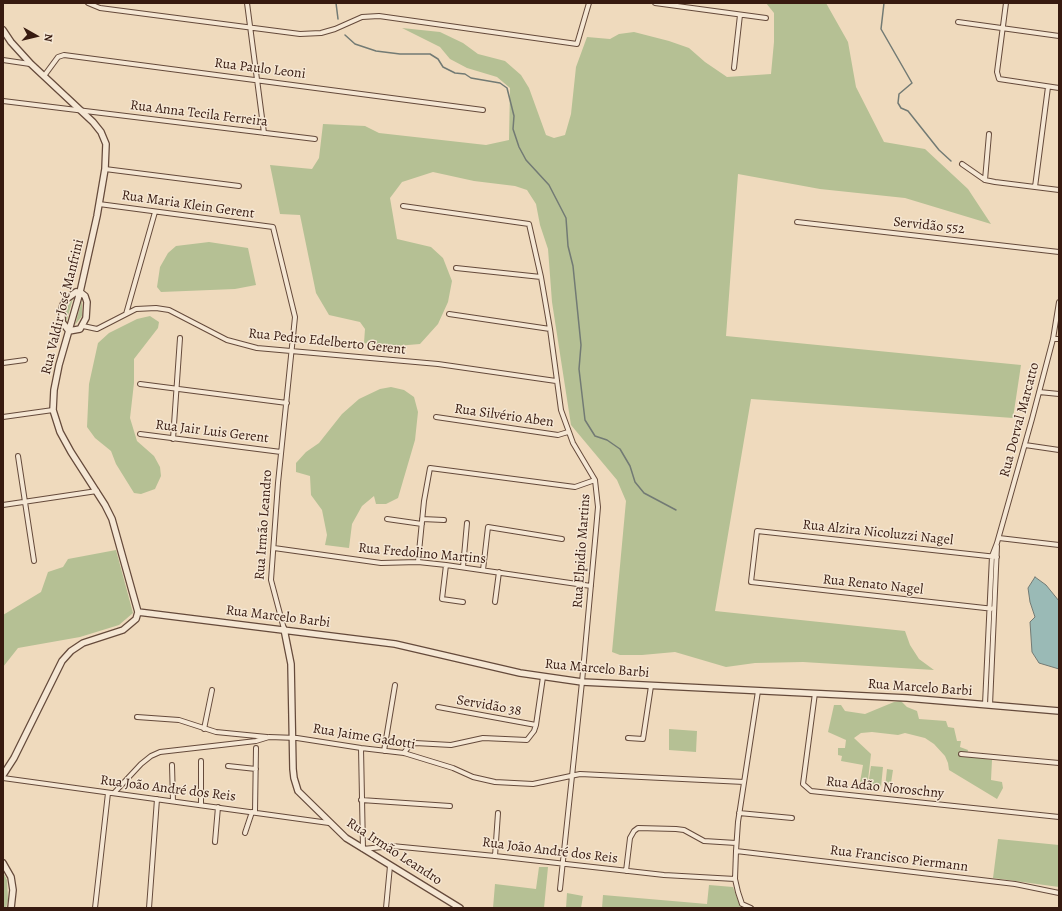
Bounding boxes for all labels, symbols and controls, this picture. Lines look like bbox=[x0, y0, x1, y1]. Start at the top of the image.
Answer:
north arrow bbox=[16, 16, 56, 56]
text: N bbox=[40, 33, 56, 43]
street label: Rua Paulo Leoni bbox=[213, 55, 307, 83]
street label: Rua Anna Tecila Ferreira bbox=[129, 97, 269, 131]
street label: Rua Maria Klein Gerent bbox=[121, 187, 255, 223]
street label: Servidão 552 bbox=[892, 214, 966, 238]
street label: Rua Valdir José Manfrini bbox=[38, 237, 88, 377]
street label: Rua Pedro Edelberto Gerent bbox=[247, 325, 407, 359]
street label: Rua Dorval Marcatto bbox=[997, 361, 1043, 479]
street label: Rua Silvério Aben bbox=[453, 401, 555, 431]
street label: Rua Jair Luis Gerent bbox=[154, 417, 270, 447]
street label: Rua Irmão Leandro bbox=[252, 469, 276, 581]
street label: Rua Elpidio Martins bbox=[570, 493, 594, 609]
street label: Rua Alzira Nicoluzzi Nagel bbox=[802, 517, 954, 549]
street label: Rua Fredolino Martins bbox=[357, 540, 487, 568]
street label: Rua Renato Nagel bbox=[822, 571, 924, 599]
street label: Rua Marcelo Barbi bbox=[225, 602, 331, 632]
street label: Rua Marcelo Barbi bbox=[544, 656, 650, 682]
street label: Rua Marcelo Barbi bbox=[867, 676, 973, 700]
street label: Servidão 38 bbox=[455, 692, 523, 720]
street label: Rua Jaime Gadotti bbox=[311, 721, 417, 753]
street label: Rua João André dos Reis bbox=[99, 772, 237, 806]
street label: Rua Adão Noroschny bbox=[825, 773, 945, 803]
street label: Rua Irmão Leandro bbox=[343, 815, 445, 889]
street label: Rua João André dos Reis bbox=[481, 834, 619, 868]
street label: Rua Francisco Piermann bbox=[829, 842, 969, 876]

